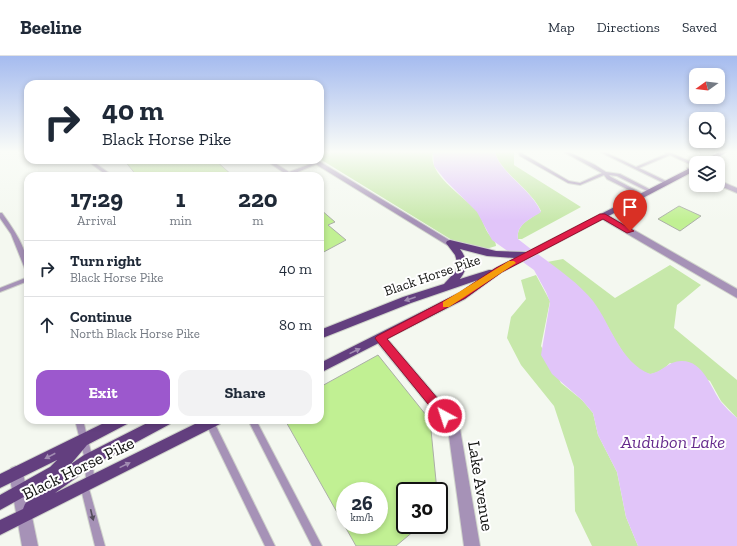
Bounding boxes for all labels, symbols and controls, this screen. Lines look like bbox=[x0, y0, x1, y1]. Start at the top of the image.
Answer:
text: Beeline bbox=[20, 16, 82, 39]
text: Map bbox=[548, 19, 575, 36]
text: Directions bbox=[597, 19, 660, 36]
text: Saved bbox=[682, 19, 717, 36]
north arrow bbox=[689, 68, 725, 104]
map controls bbox=[689, 68, 725, 192]
text: 40 m bbox=[102, 94, 164, 127]
icon: right bbox=[36, 96, 88, 148]
button: search bbox=[689, 112, 725, 148]
text: Black Horse Pike bbox=[102, 128, 231, 150]
button: layers bbox=[689, 156, 725, 192]
text: 17:29 bbox=[70, 184, 123, 213]
text: 1 bbox=[176, 184, 185, 213]
text: 220 bbox=[238, 184, 278, 213]
pin bbox=[613, 190, 647, 231]
icon: arrive bbox=[619, 196, 641, 218]
text: Arrival bbox=[77, 213, 116, 228]
text: min bbox=[169, 213, 192, 228]
text: m bbox=[252, 213, 263, 228]
street label: Black Horse Pike bbox=[382, 251, 483, 300]
text: Turn right bbox=[70, 252, 141, 270]
icon: right bbox=[36, 258, 58, 280]
text: 40 m bbox=[279, 260, 312, 278]
text: Black Horse Pike bbox=[70, 270, 163, 285]
one-way arrow bbox=[403, 296, 415, 302]
text: Continue bbox=[70, 308, 132, 326]
icon: ahead bbox=[36, 314, 58, 336]
text: 80 m bbox=[279, 316, 312, 334]
text: North Black Horse Pike bbox=[70, 326, 200, 341]
one-way arrow bbox=[349, 348, 361, 354]
button: Exit bbox=[36, 370, 170, 416]
button: Share bbox=[178, 370, 312, 416]
position arrow bbox=[424, 395, 466, 437]
water label: Audubon Lake bbox=[620, 431, 725, 453]
street label: Black Horse Pike bbox=[19, 432, 137, 504]
street label: Lake Avenue bbox=[464, 439, 498, 533]
one-way arrow bbox=[45, 453, 56, 459]
one-way arrow bbox=[119, 462, 131, 468]
speed limit sign: 30 bbox=[396, 482, 448, 534]
text: 26 bbox=[351, 491, 373, 515]
one-way arrow bbox=[89, 510, 95, 522]
text: km/h bbox=[351, 512, 373, 524]

